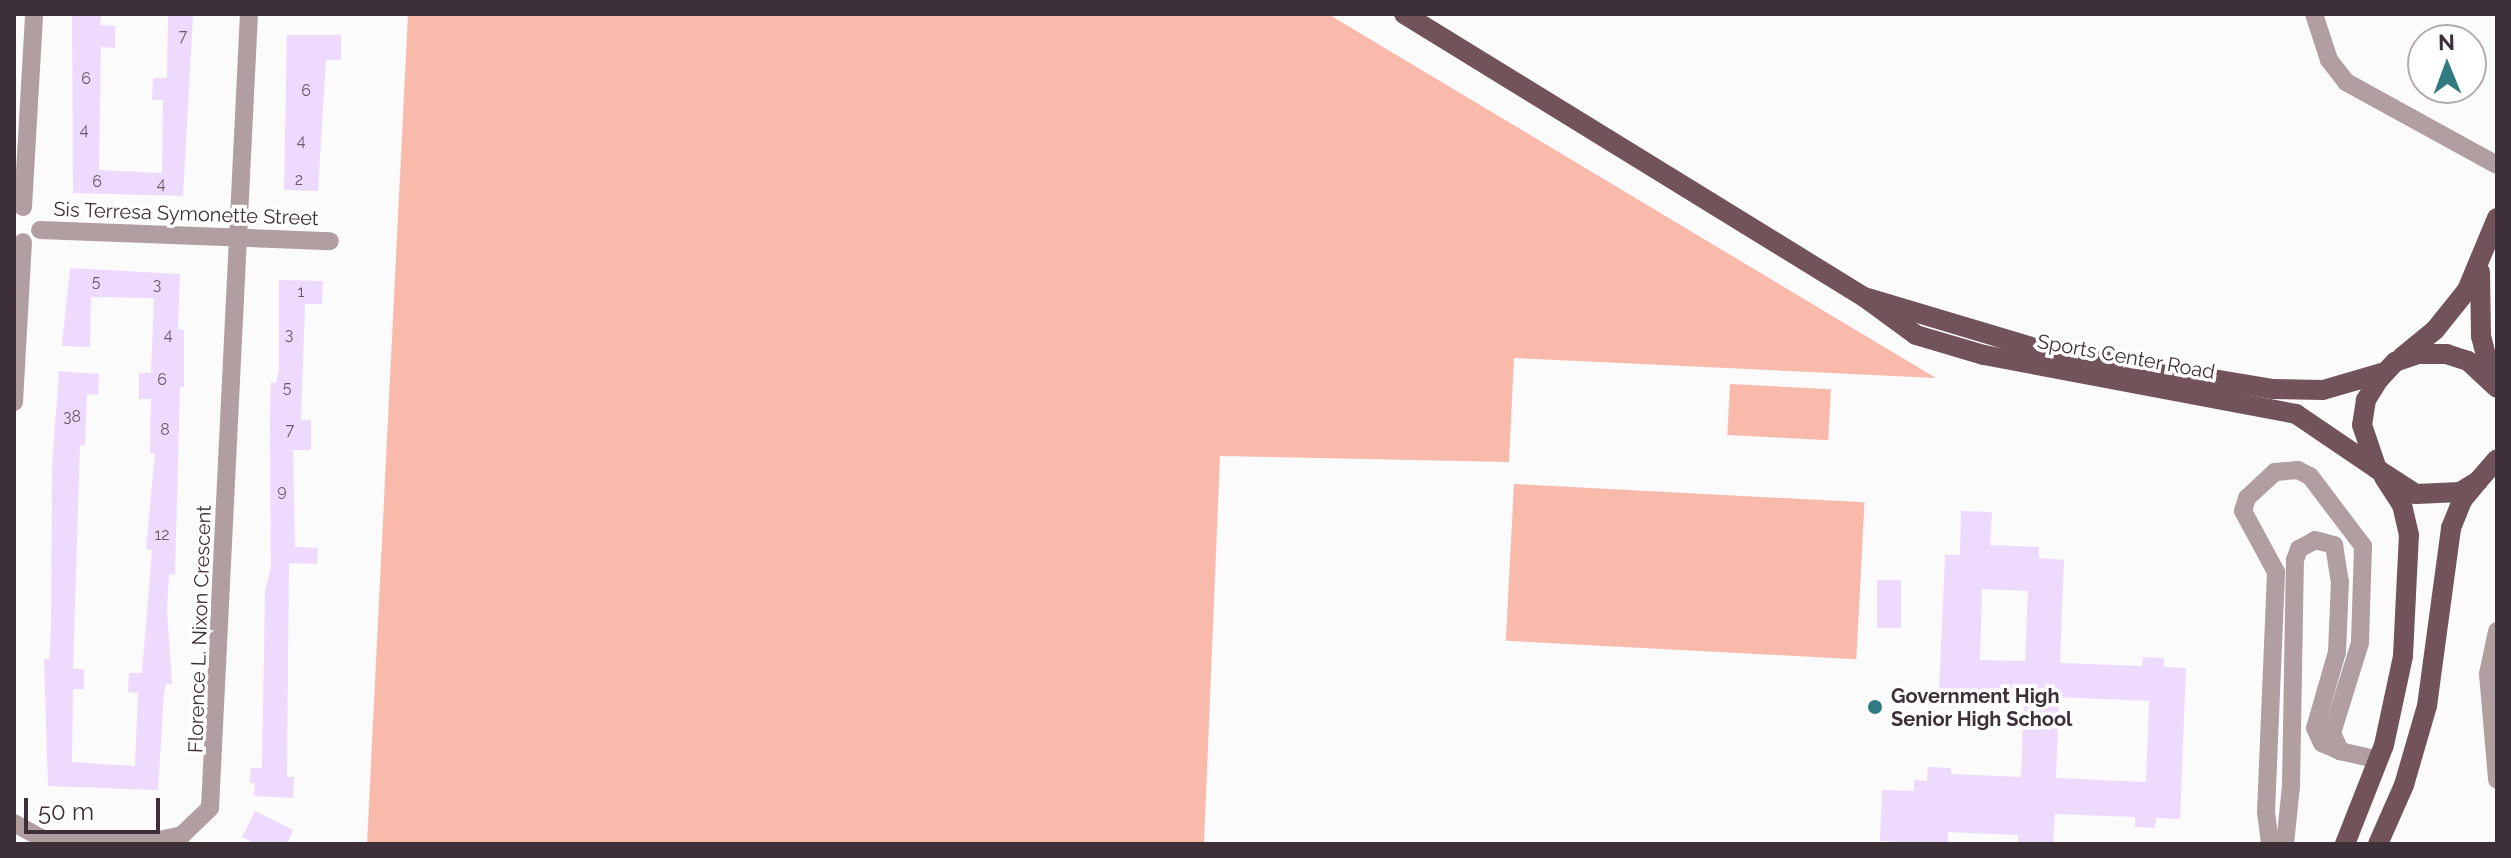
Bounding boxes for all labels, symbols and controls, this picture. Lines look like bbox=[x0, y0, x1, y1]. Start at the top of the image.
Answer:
north arrow bbox=[2407, 24, 2487, 104]
house number: 7 bbox=[179, 26, 187, 46]
text: N bbox=[2438, 29, 2455, 55]
house number: 6 bbox=[81, 69, 91, 89]
house number: 6 bbox=[301, 81, 311, 101]
house number: 4 bbox=[80, 120, 88, 140]
house number: 4 bbox=[297, 131, 305, 151]
house number: 2 bbox=[295, 170, 303, 190]
house number: 6 bbox=[92, 172, 102, 192]
house number: 4 bbox=[157, 174, 165, 194]
street label: Sis Terresa Symonette Street bbox=[53, 197, 319, 231]
house number: 5 bbox=[92, 272, 100, 292]
house number: 3 bbox=[153, 275, 161, 295]
house number: 1 bbox=[298, 282, 304, 302]
house number: 4 bbox=[164, 325, 172, 345]
house number: 3 bbox=[285, 325, 293, 345]
street label: Sports Center Road bbox=[2035, 330, 2217, 384]
house number: 6 bbox=[157, 370, 167, 390]
house number: 5 bbox=[283, 378, 291, 398]
house number: 38 bbox=[63, 407, 81, 427]
house number: 8 bbox=[160, 420, 170, 440]
house number: 7 bbox=[286, 420, 294, 440]
house number: 9 bbox=[277, 481, 287, 501]
street label: Florence L. Nixon Crescent bbox=[184, 505, 216, 753]
house number: 12 bbox=[154, 525, 170, 545]
place label: Government High Senior High School bbox=[1891, 684, 2073, 731]
marker: Government High Senior High School bbox=[1866, 698, 1884, 716]
scale bar bbox=[28, 782, 164, 832]
text: 50 m bbox=[38, 797, 94, 826]

